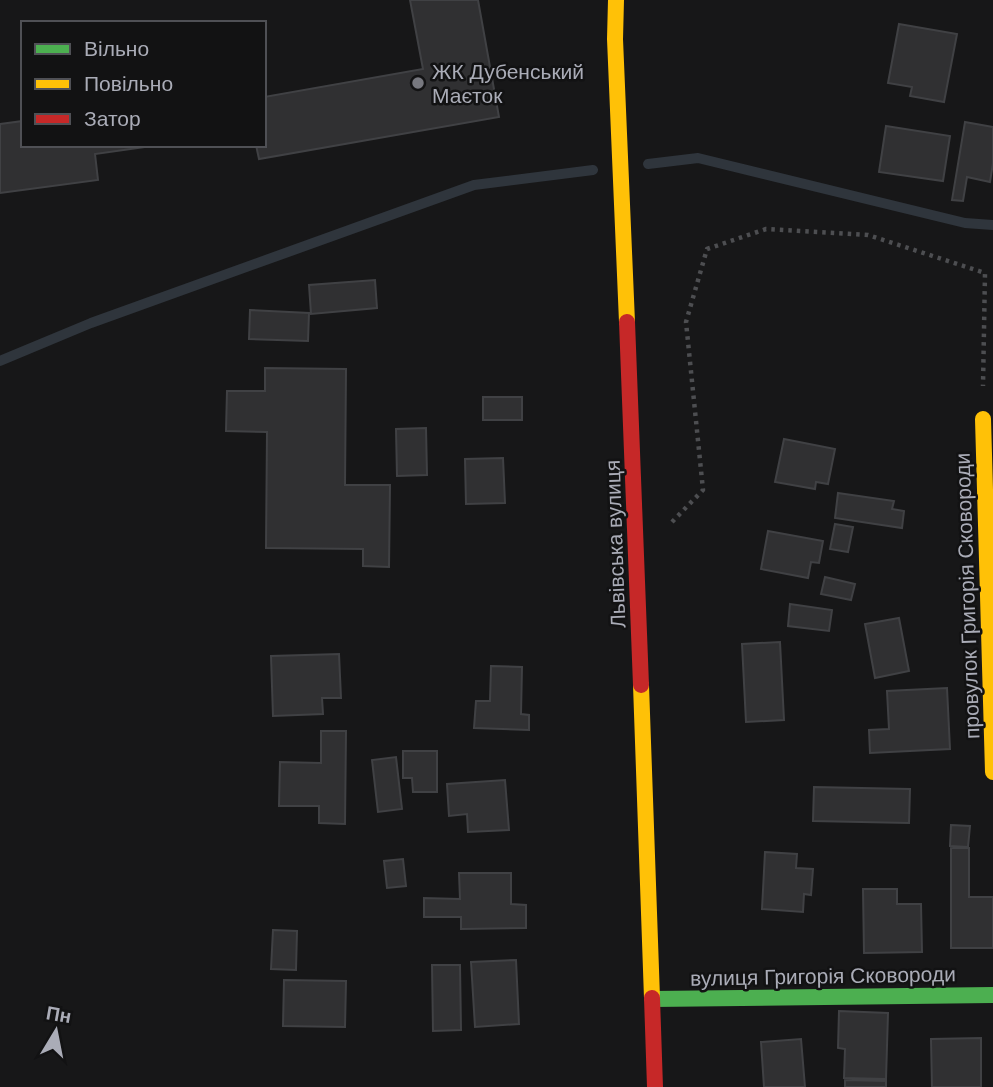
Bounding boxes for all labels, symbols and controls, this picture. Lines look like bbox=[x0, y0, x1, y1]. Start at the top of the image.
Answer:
legend bbox=[21, 21, 266, 147]
text: Вільно bbox=[84, 37, 149, 60]
place label: ЖК Дубенський Маєток bbox=[432, 60, 584, 107]
text: Повільно bbox=[84, 72, 173, 95]
marker: ЖК Дубенський Маєток bbox=[410, 75, 426, 91]
text: Затор bbox=[84, 107, 141, 130]
street label: провулок Григорія Сковороди bbox=[951, 452, 983, 740]
street label: Львівська вулиця bbox=[601, 460, 629, 628]
street label: вулиця Григорія Сковороди bbox=[690, 962, 956, 990]
north arrow bbox=[21, 996, 91, 1066]
text: Пн bbox=[45, 1002, 73, 1027]

